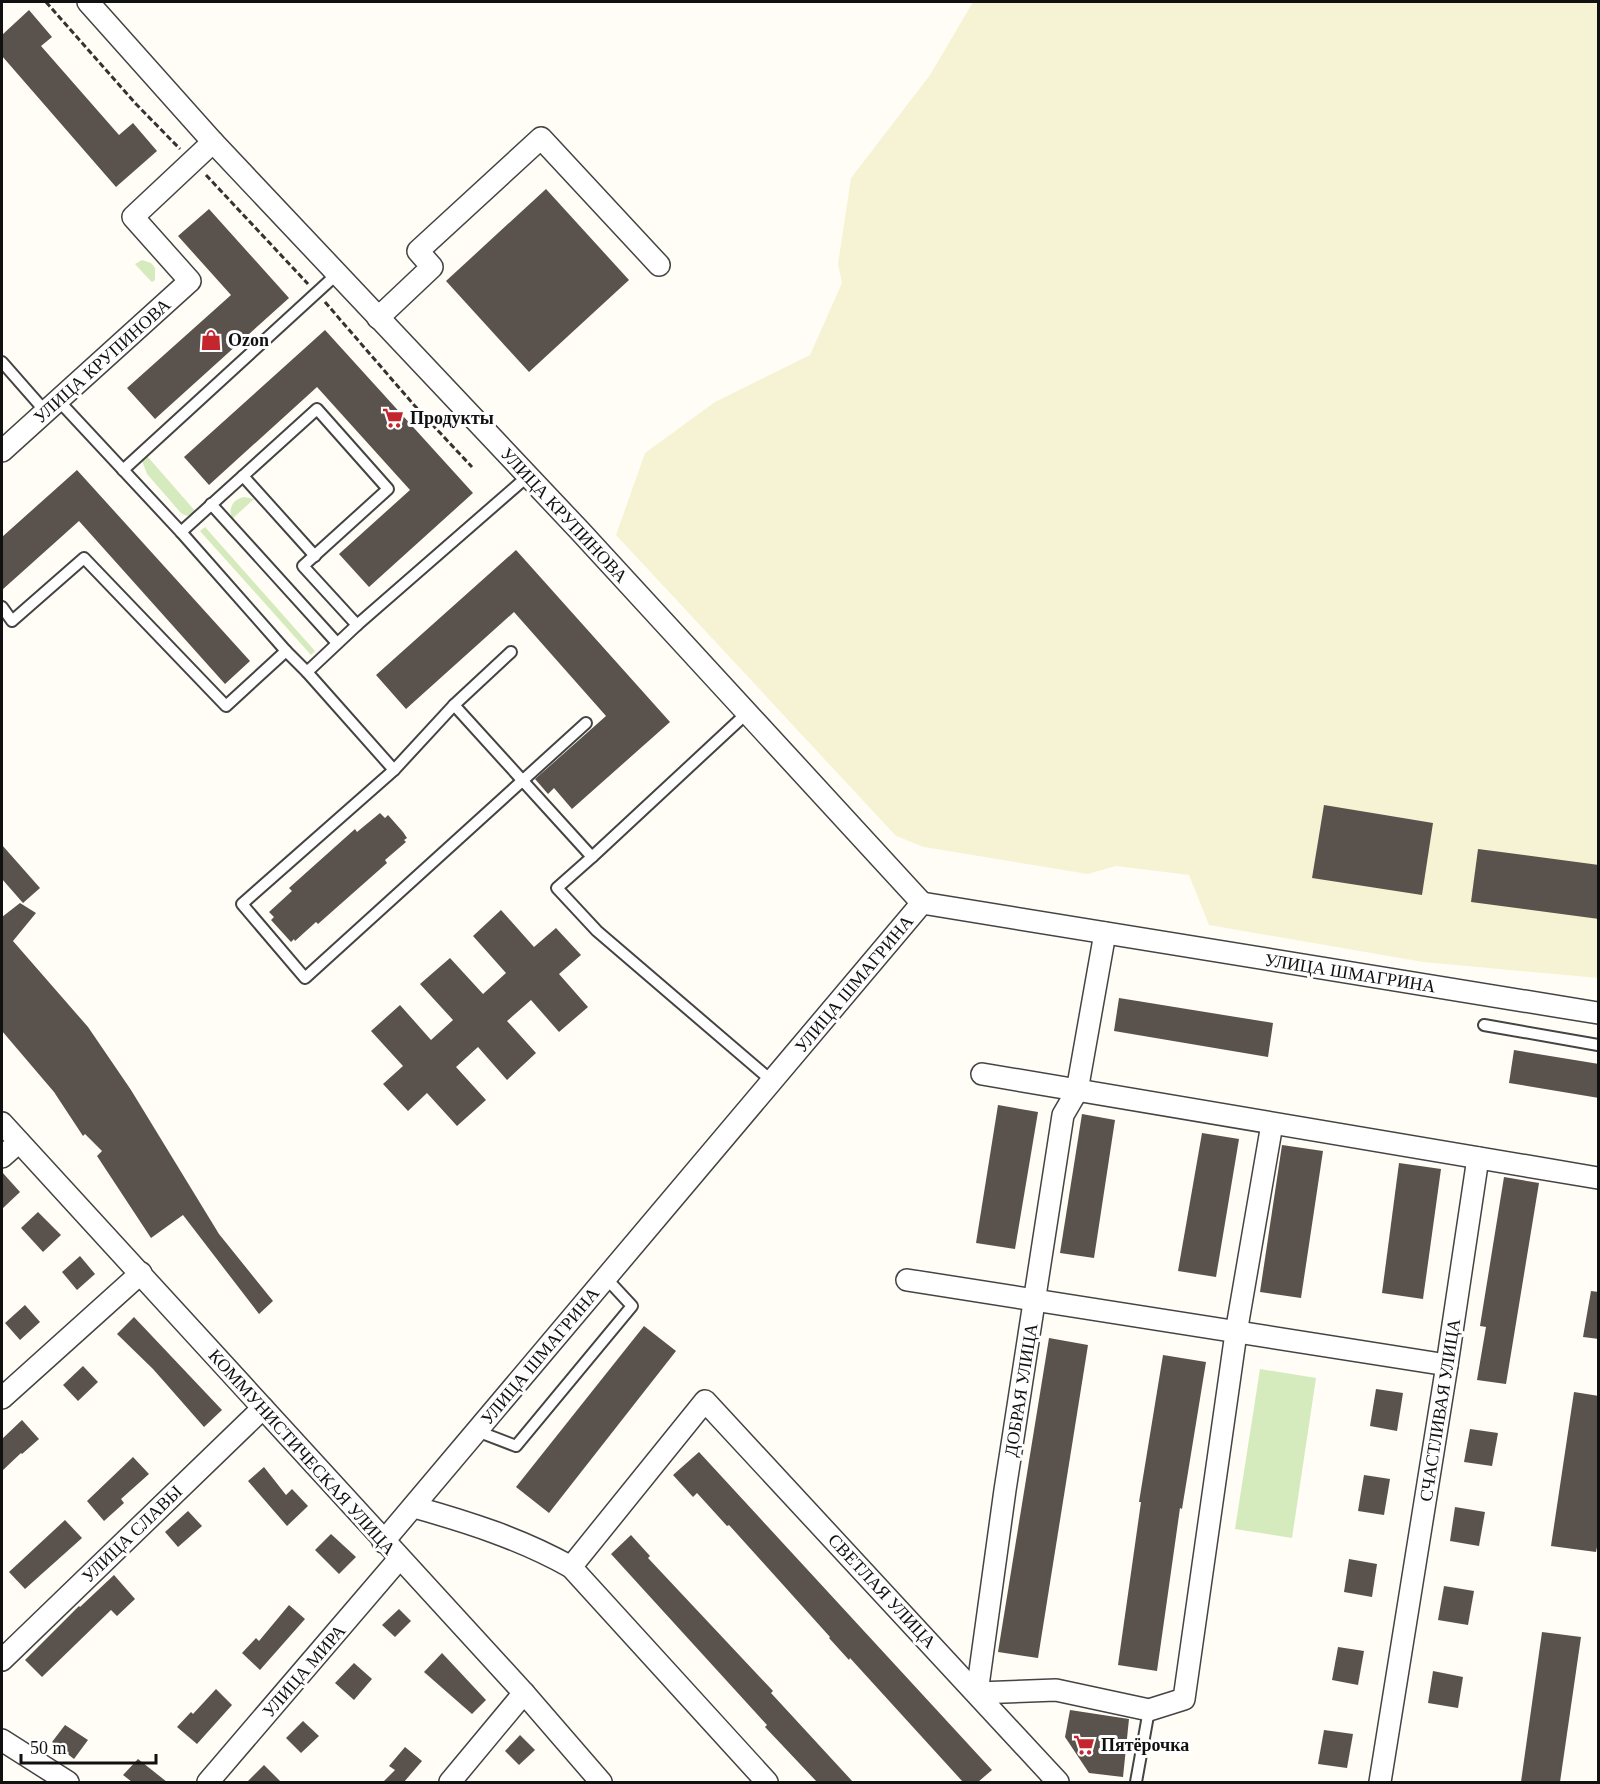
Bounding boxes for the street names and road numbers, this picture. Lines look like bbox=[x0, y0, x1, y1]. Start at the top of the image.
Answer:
street label: УЛИЦА КРУПИНОВА bbox=[30, 294, 174, 428]
street label: УЛИЦА КРУПИНОВА bbox=[496, 444, 632, 586]
street label: УЛИЦА ШМАГРИНА bbox=[791, 911, 917, 1057]
street label: УЛИЦА ШМАГРИНА bbox=[1263, 950, 1437, 996]
street label: УЛИЦА ШМАГРИНА bbox=[477, 1283, 603, 1429]
street label: СЧАСТЛИВАЯ УЛИЦА bbox=[1416, 1317, 1464, 1503]
street label: ДОБРАЯ УЛИЦА bbox=[1001, 1322, 1041, 1458]
street label: КОММУНИСТИЧЕСКАЯ УЛИЦА bbox=[204, 1345, 400, 1559]
street label: УЛИЦА СЛАВЫ bbox=[78, 1481, 186, 1587]
street label: СВЕТЛАЯ УЛИЦА bbox=[824, 1530, 940, 1652]
street label: УЛИЦА МИРА bbox=[258, 1621, 350, 1721]

